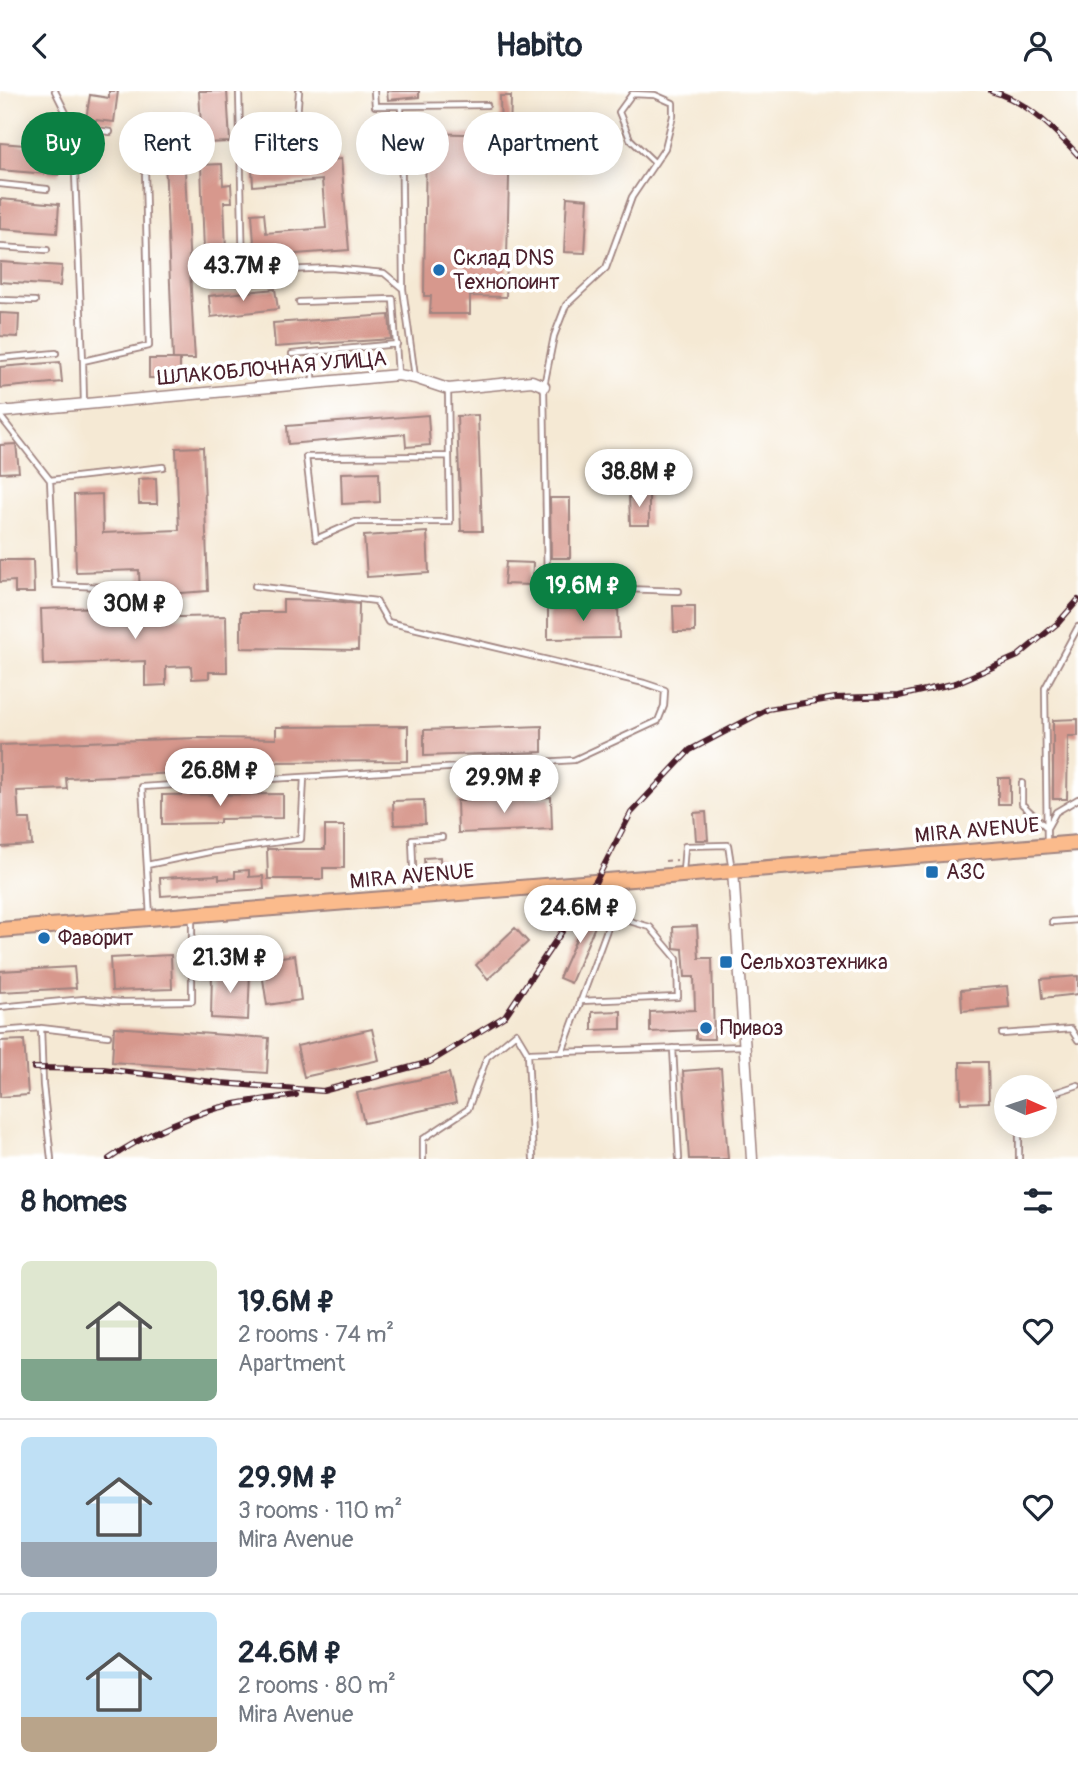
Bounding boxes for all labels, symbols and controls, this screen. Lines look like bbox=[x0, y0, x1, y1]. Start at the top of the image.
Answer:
text: Habito bbox=[496, 26, 582, 66]
icon: back bbox=[21, 27, 59, 65]
icon: person bbox=[1019, 27, 1057, 65]
chip: Buy bbox=[21, 112, 105, 175]
chip: Rent bbox=[119, 112, 215, 175]
chip: Filters bbox=[229, 112, 342, 175]
chip: New bbox=[356, 112, 449, 175]
chip: Apartment bbox=[463, 112, 623, 175]
pin: 43.7M ₽ bbox=[178, 243, 308, 303]
place label: Склад DNS Технопоинт bbox=[453, 245, 560, 296]
text: 43.7M ₽ bbox=[204, 251, 282, 280]
marker: Склад DNS Технопоинт bbox=[431, 262, 447, 278]
street label: ШЛАКОБЛОЧНАЯ УЛИЦА bbox=[156, 345, 388, 392]
pin: 38.8M ₽ bbox=[574, 449, 704, 509]
text: 38.8M ₽ bbox=[601, 457, 677, 486]
pin: 19.6M ₽ bbox=[518, 563, 648, 623]
text: 19.6M ₽ bbox=[546, 571, 620, 600]
pin: 30M ₽ bbox=[86, 581, 184, 641]
text: 30M ₽ bbox=[103, 589, 167, 618]
pin: 26.8M ₽ bbox=[155, 749, 285, 808]
pin: 29.9M ₽ bbox=[439, 755, 569, 815]
text: 26.8M ₽ bbox=[181, 756, 259, 785]
text: 29.9M ₽ bbox=[466, 763, 542, 792]
street label: MIRA AVENUE bbox=[913, 812, 1041, 849]
street label: MIRA AVENUE bbox=[348, 858, 476, 895]
place label: АЗС bbox=[946, 859, 985, 886]
marker: АЗС bbox=[924, 864, 940, 880]
pin: 24.6M ₽ bbox=[515, 885, 645, 945]
text: 24.6M ₽ bbox=[540, 893, 620, 922]
place label: Фаворит bbox=[58, 925, 134, 952]
marker: Фаворит bbox=[36, 930, 52, 946]
pin: 21.3M ₽ bbox=[165, 935, 295, 995]
text: 21.3M ₽ bbox=[192, 943, 268, 972]
place label: Сельхозтехника bbox=[740, 949, 888, 976]
marker: Сельхозтехника bbox=[718, 954, 734, 970]
place label: Привоз bbox=[720, 1015, 784, 1042]
marker: Привоз bbox=[698, 1020, 714, 1036]
north arrow bbox=[994, 1075, 1057, 1137]
map controls bbox=[994, 1075, 1057, 1138]
icon: filters bbox=[1019, 1182, 1057, 1220]
text: 8 homes bbox=[21, 1183, 127, 1220]
text: 19.6M ₽ bbox=[238, 1283, 335, 1320]
icon: home bbox=[77, 1289, 161, 1373]
icon: heart bbox=[1019, 1312, 1057, 1350]
text: 2 rooms · 74 m² bbox=[238, 1320, 394, 1349]
text: Apartment bbox=[238, 1349, 345, 1378]
text: 29.9M ₽ bbox=[238, 1459, 338, 1496]
icon: home bbox=[77, 1465, 161, 1549]
icon: heart bbox=[1019, 1488, 1057, 1526]
text: 3 rooms · 110 m² bbox=[238, 1496, 402, 1525]
text: Mira Avenue bbox=[238, 1525, 353, 1554]
text: 24.6M ₽ bbox=[238, 1634, 342, 1671]
icon: home bbox=[77, 1640, 161, 1724]
icon: heart bbox=[1019, 1663, 1057, 1701]
text: 2 rooms · 80 m² bbox=[238, 1671, 396, 1700]
text: Mira Avenue bbox=[238, 1700, 353, 1729]

